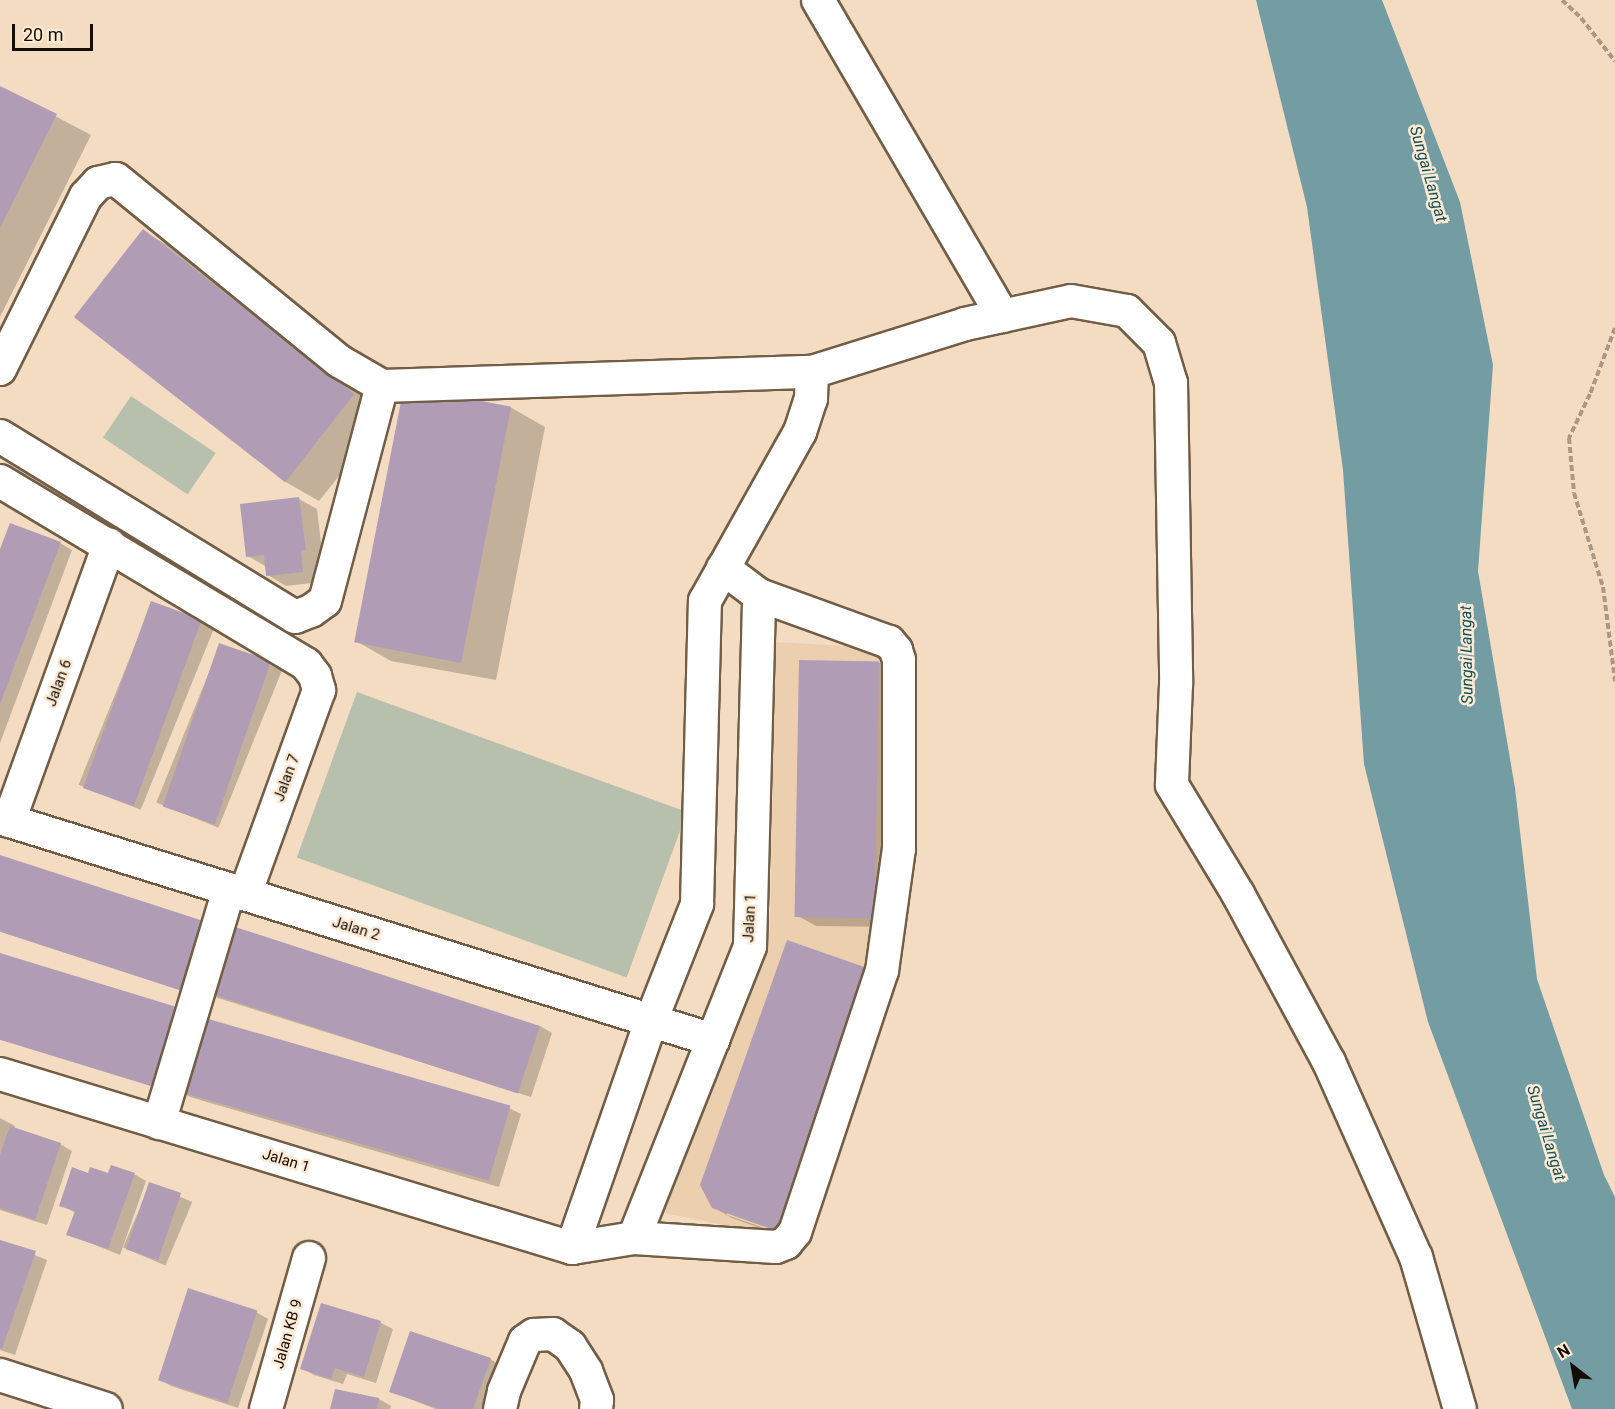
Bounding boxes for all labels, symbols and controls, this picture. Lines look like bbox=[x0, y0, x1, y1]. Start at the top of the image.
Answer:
scale bar bbox=[15, 12, 96, 50]
text: 20 m bbox=[23, 24, 63, 45]
water label: Sungai Langat bbox=[1405, 124, 1451, 224]
water label: Sungai Langat bbox=[1457, 605, 1477, 705]
street label: Jalan 6 bbox=[42, 657, 76, 709]
street label: Jalan 7 bbox=[270, 752, 304, 804]
street label: Jalan 1 bbox=[740, 893, 760, 943]
street label: Jalan 2 bbox=[330, 913, 382, 945]
water label: Sungai Langat bbox=[1522, 1083, 1570, 1183]
street label: Jalan 1 bbox=[260, 1145, 312, 1177]
street label: Jalan KB 9 bbox=[270, 1297, 306, 1371]
north arrow bbox=[1543, 1337, 1603, 1397]
text: N bbox=[1554, 1340, 1573, 1362]

